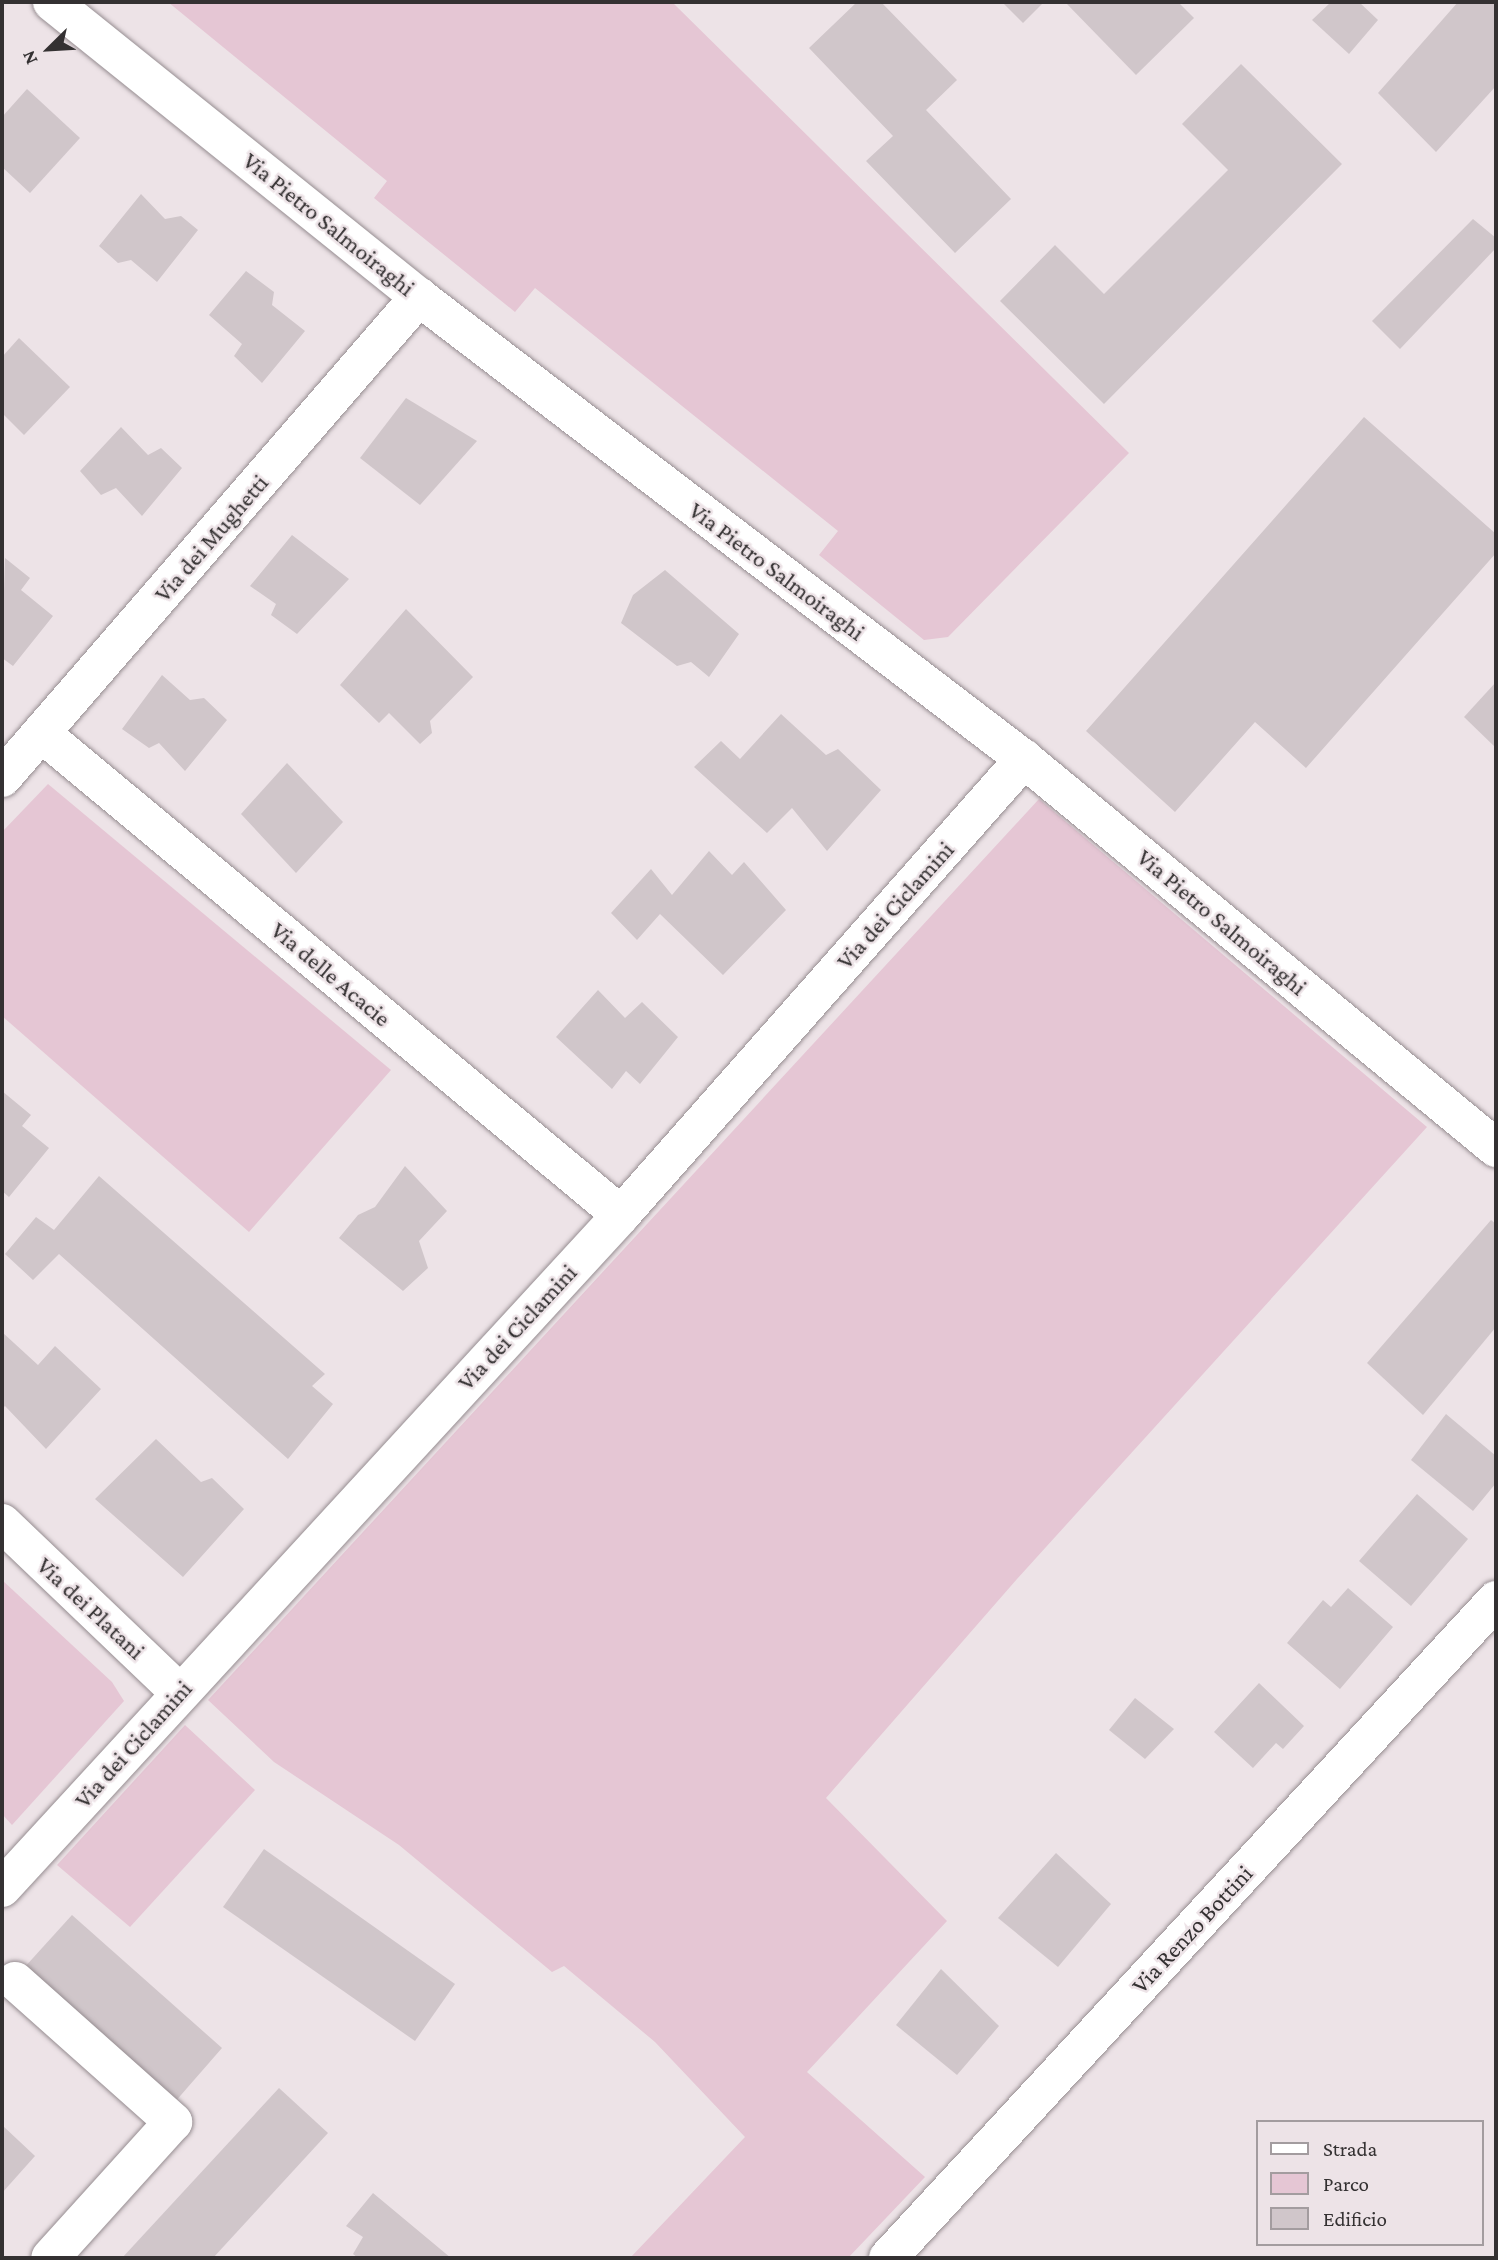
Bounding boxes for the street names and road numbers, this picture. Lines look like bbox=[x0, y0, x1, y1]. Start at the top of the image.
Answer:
street label: Via Pietro Salmoiraghi bbox=[237, 146, 421, 302]
street label: Via dei Mughetti bbox=[148, 469, 274, 607]
street label: Via Pietro Salmoiraghi bbox=[683, 496, 871, 646]
street label: Via dei Ciclamini bbox=[830, 835, 960, 975]
street label: Via Pietro Salmoiraghi bbox=[1131, 843, 1313, 1001]
street label: Via delle Acacie bbox=[265, 916, 397, 1032]
street label: Via dei Ciclamini bbox=[451, 1258, 583, 1396]
street label: Via dei Platani bbox=[31, 1551, 151, 1665]
street label: Via dei Ciclamini bbox=[68, 1674, 198, 1814]
street label: Via Renzo Bottini bbox=[1125, 1859, 1259, 1999]

